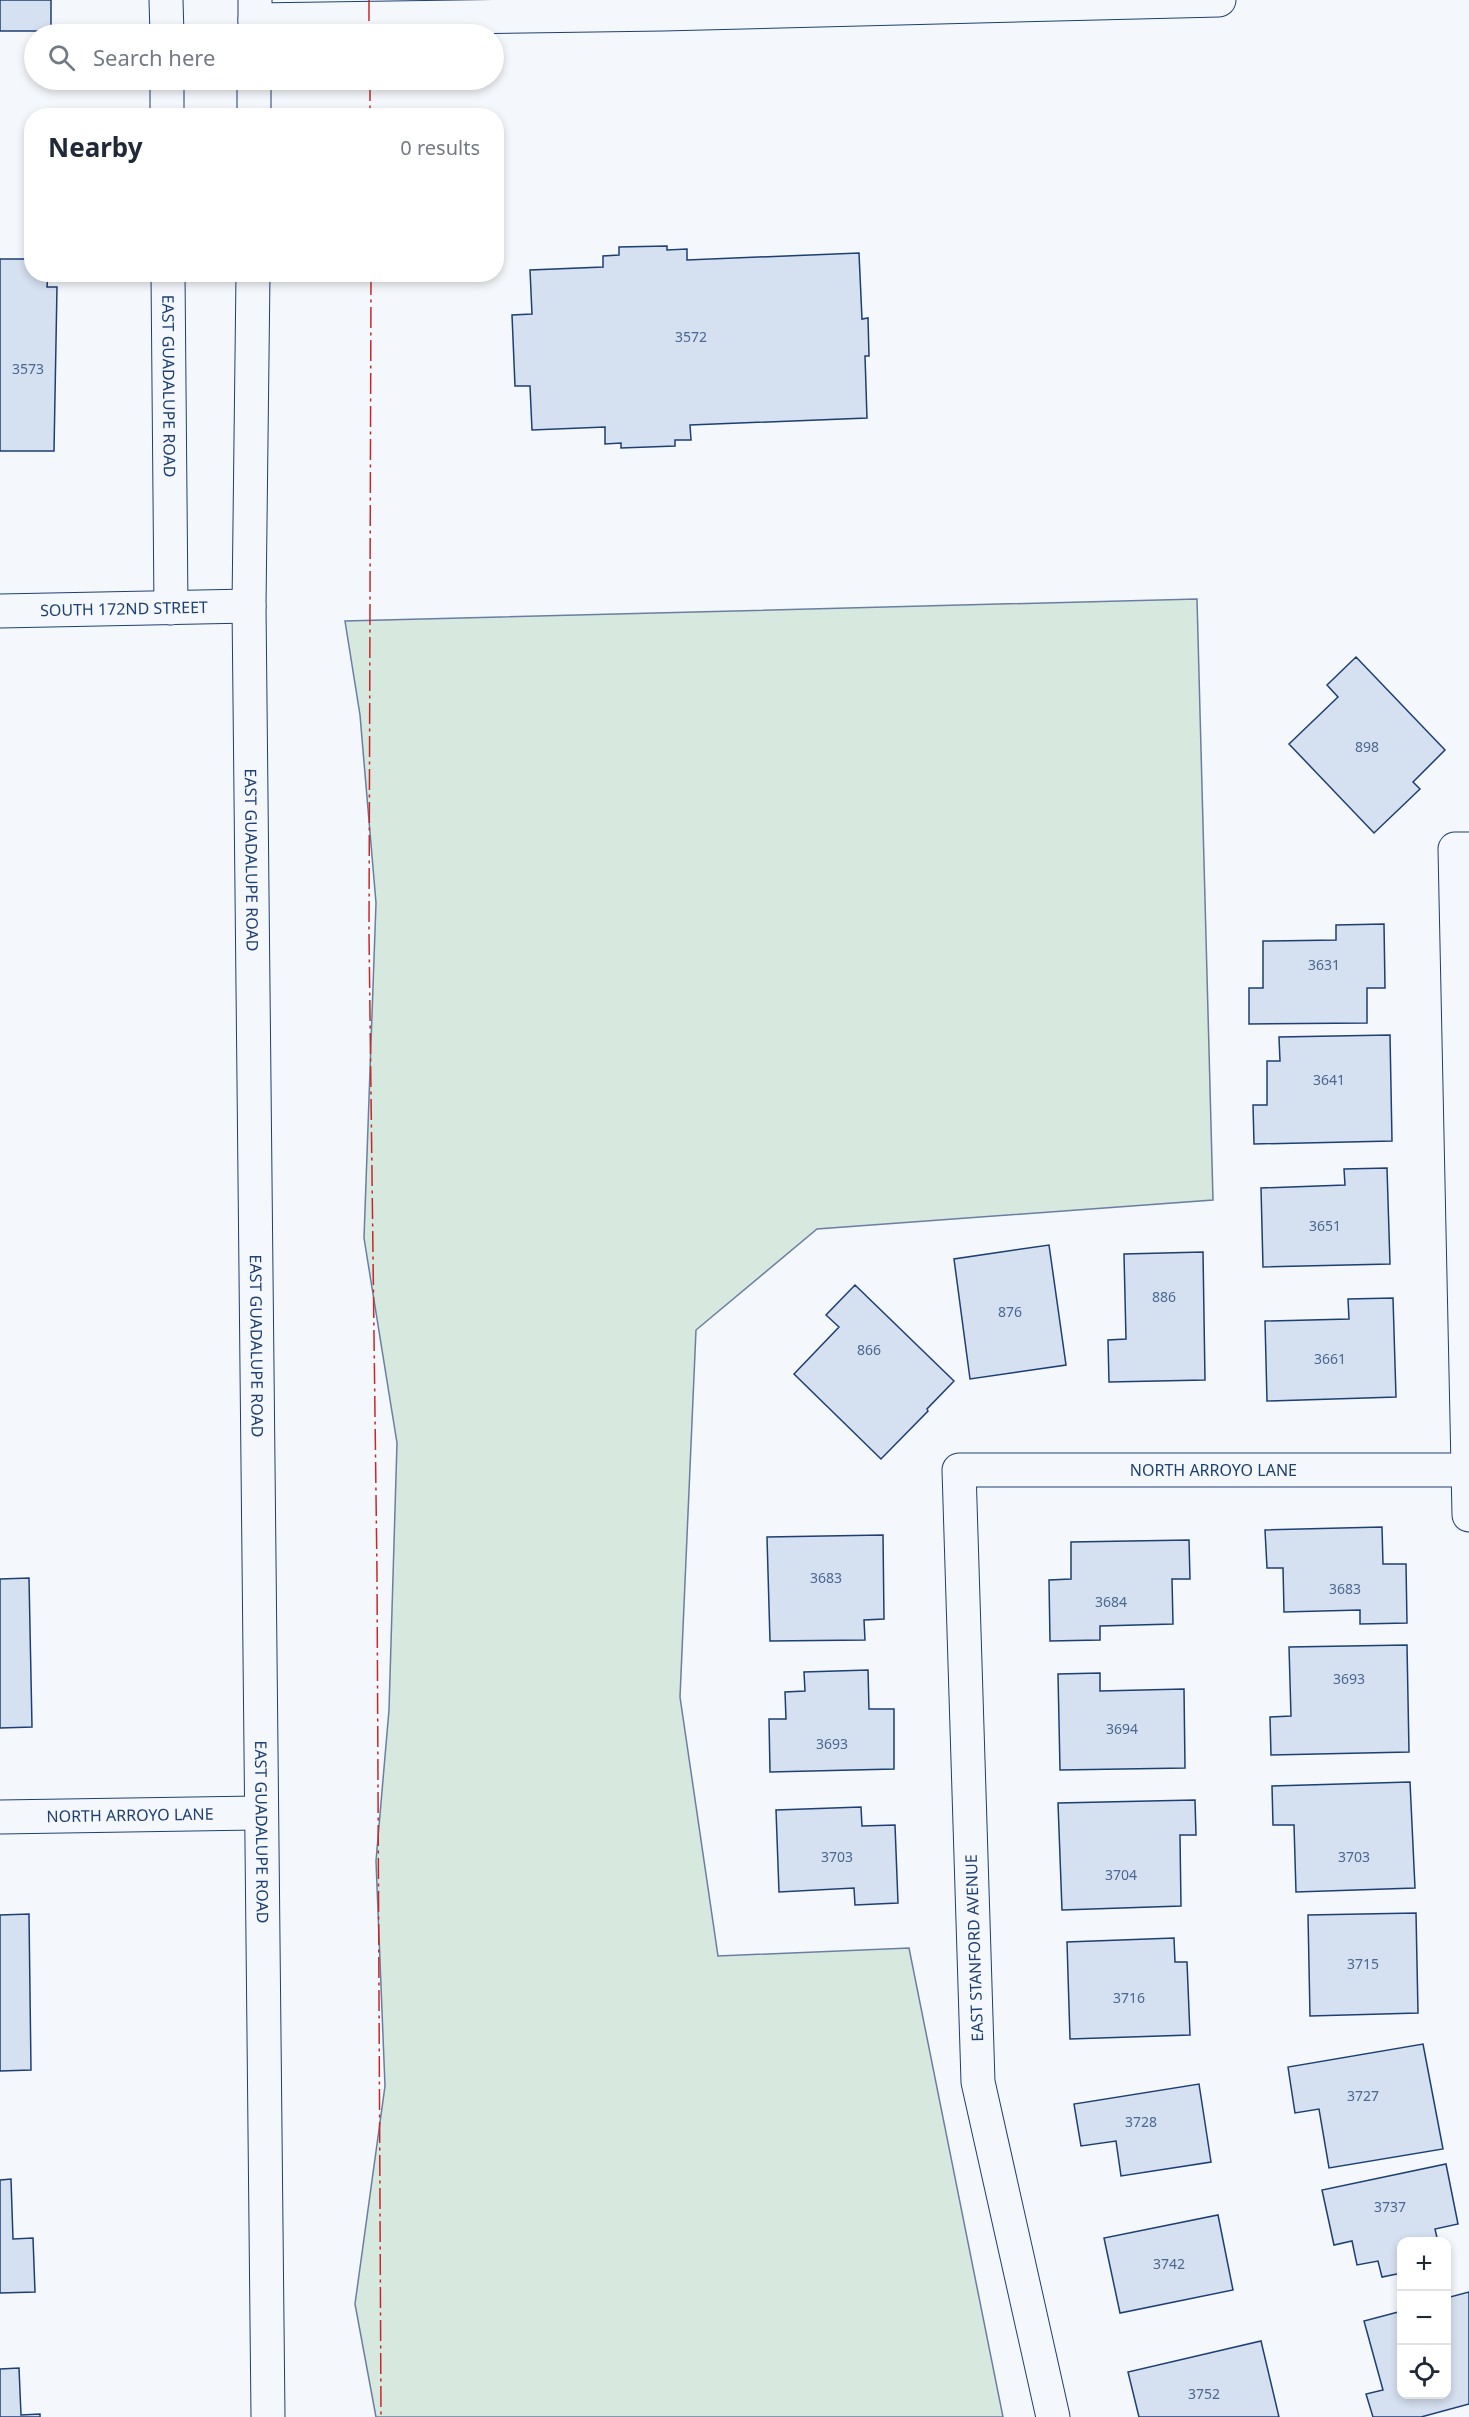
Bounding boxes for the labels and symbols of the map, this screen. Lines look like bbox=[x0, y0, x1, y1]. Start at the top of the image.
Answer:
street label: EAST GUADALUPE ROAD bbox=[157, 294, 181, 478]
house number: 3572 bbox=[675, 327, 707, 346]
house number: 3573 bbox=[12, 359, 44, 378]
street label: SOUTH 172ND STREET bbox=[40, 596, 208, 621]
house number: 898 bbox=[1355, 737, 1379, 756]
street label: EAST GUADALUPE ROAD bbox=[240, 768, 264, 951]
house number: 3631 bbox=[1308, 955, 1340, 974]
house number: 3641 bbox=[1313, 1070, 1345, 1089]
house number: 3651 bbox=[1309, 1216, 1341, 1235]
street label: EAST GUADALUPE ROAD bbox=[245, 1254, 269, 1437]
house number: 886 bbox=[1152, 1287, 1176, 1306]
house number: 876 bbox=[998, 1302, 1022, 1321]
house number: 866 bbox=[857, 1340, 881, 1359]
house number: 3661 bbox=[1314, 1349, 1346, 1368]
street label: NORTH ARROYO LANE bbox=[1130, 1459, 1297, 1481]
house number: 3683 bbox=[810, 1568, 842, 1587]
house number: 3683 bbox=[1329, 1579, 1361, 1598]
house number: 3684 bbox=[1095, 1592, 1127, 1611]
house number: 3693 bbox=[1333, 1669, 1365, 1688]
house number: 3694 bbox=[1106, 1719, 1138, 1738]
house number: 3693 bbox=[816, 1734, 848, 1753]
street label: EAST GUADALUPE ROAD bbox=[250, 1740, 274, 1923]
street label: NORTH ARROYO LANE bbox=[46, 1803, 214, 1827]
house number: 3703 bbox=[821, 1847, 853, 1866]
house number: 3703 bbox=[1338, 1847, 1370, 1866]
street label: EAST STANFORD AVENUE bbox=[960, 1854, 988, 2042]
house number: 3704 bbox=[1105, 1865, 1137, 1884]
house number: 3715 bbox=[1347, 1954, 1379, 1973]
house number: 3716 bbox=[1113, 1988, 1145, 2007]
house number: 3727 bbox=[1347, 2086, 1379, 2105]
house number: 3728 bbox=[1125, 2112, 1157, 2131]
house number: 3737 bbox=[1374, 2197, 1406, 2216]
house number: 3742 bbox=[1153, 2254, 1185, 2273]
house number: 3752 bbox=[1188, 2384, 1220, 2403]

